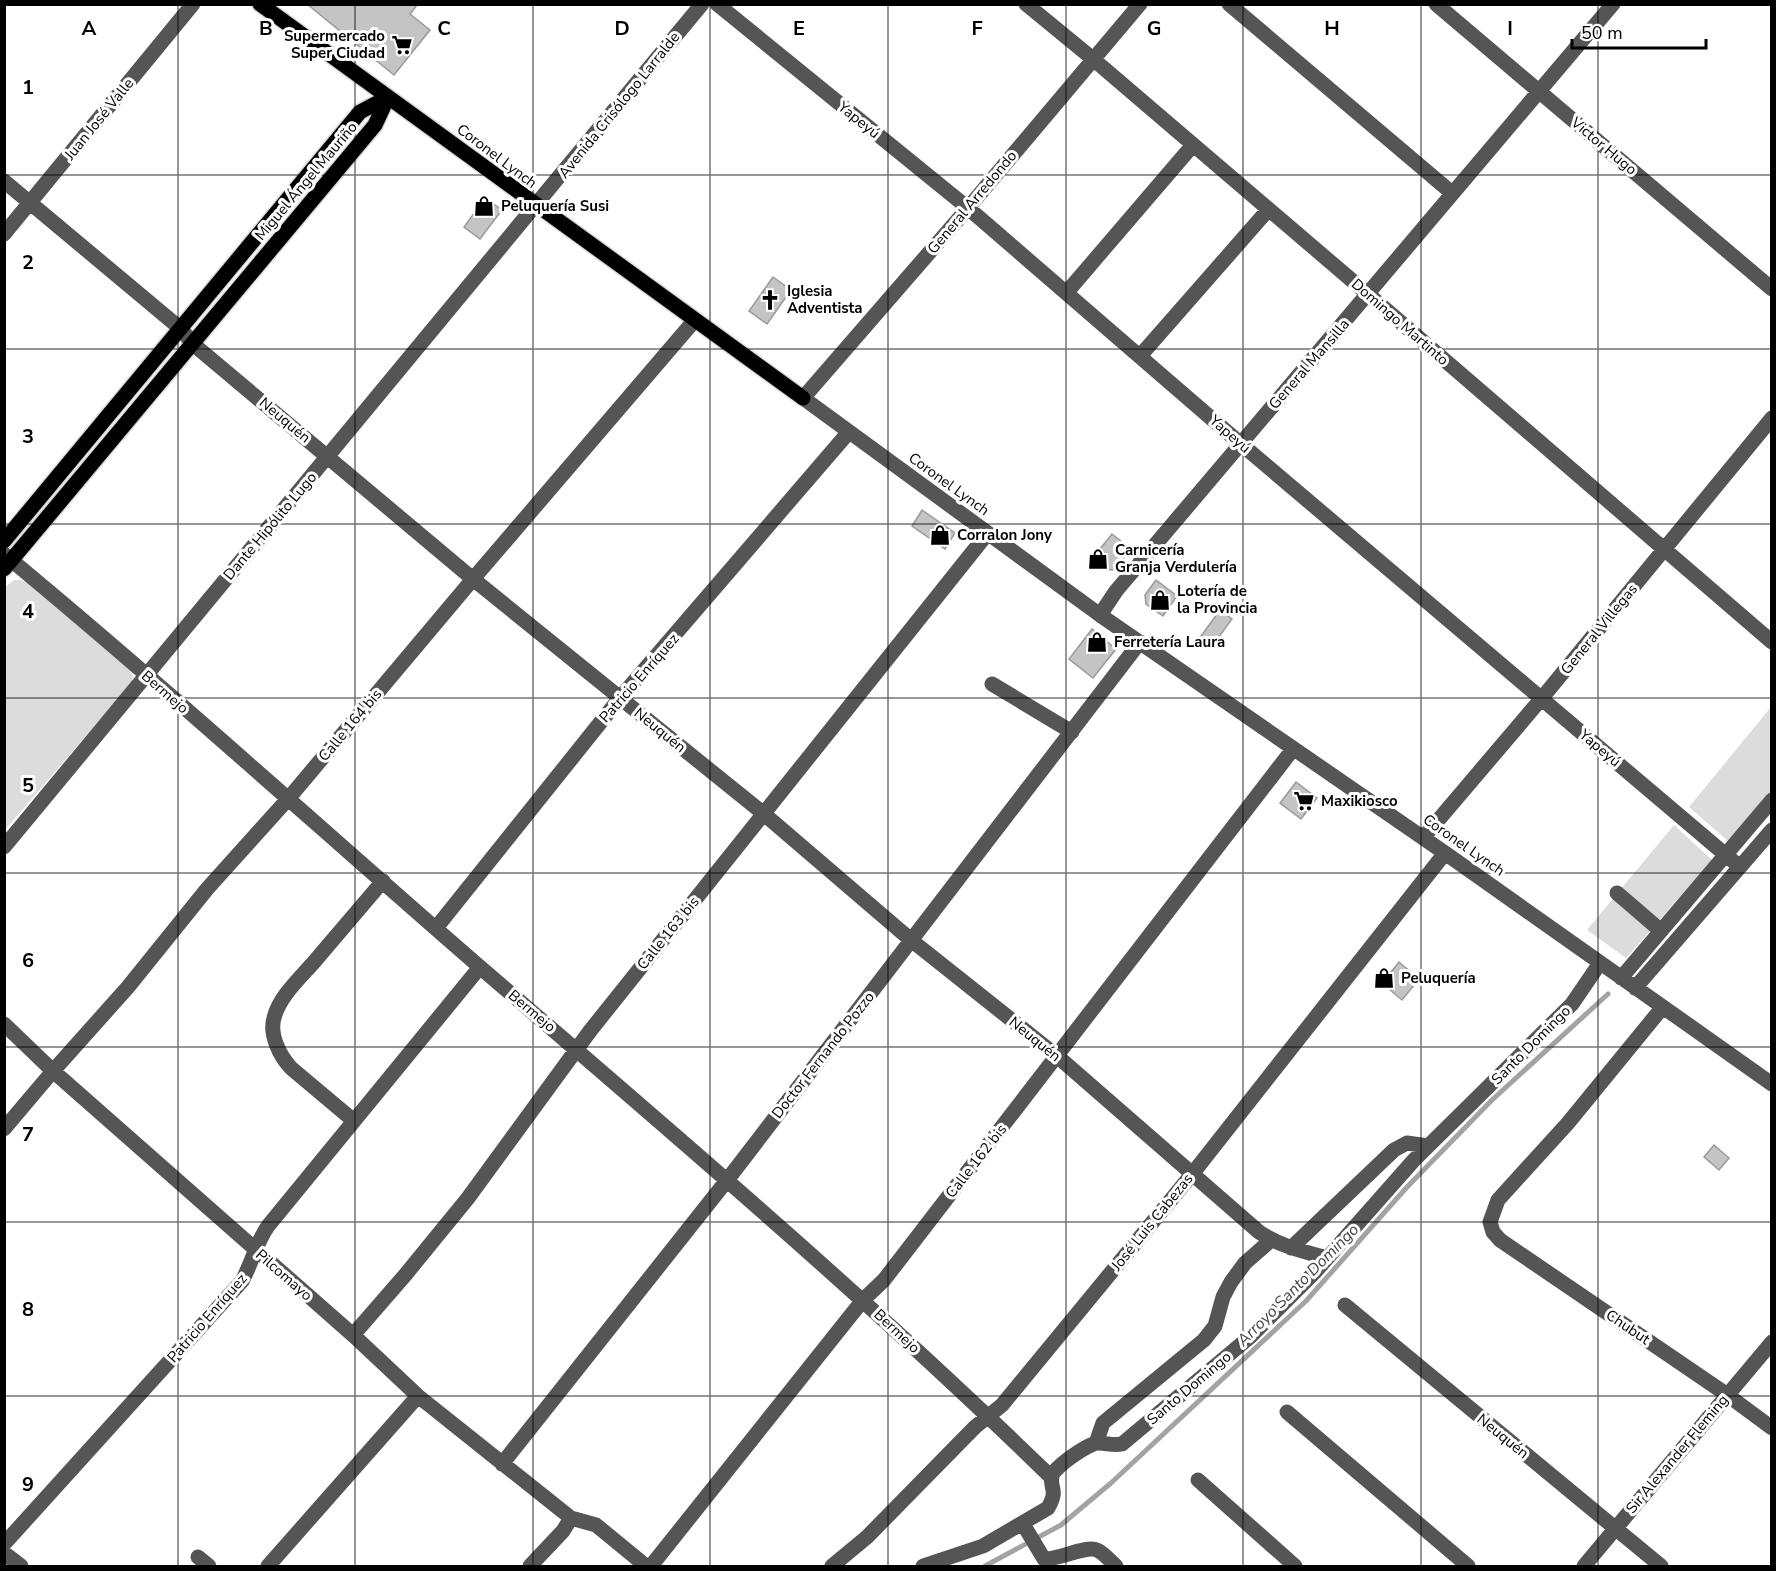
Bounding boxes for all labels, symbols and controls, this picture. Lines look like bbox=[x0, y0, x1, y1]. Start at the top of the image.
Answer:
scale bar bbox=[1572, 12, 1706, 50]
text: A bbox=[82, 15, 97, 42]
text: B bbox=[259, 15, 273, 42]
text: C bbox=[437, 15, 451, 42]
text: D bbox=[614, 15, 630, 42]
text: E bbox=[793, 15, 805, 42]
text: F bbox=[971, 15, 983, 42]
text: G bbox=[1147, 15, 1161, 42]
text: H bbox=[1324, 15, 1340, 42]
text: I bbox=[1507, 15, 1513, 42]
text: 50 m bbox=[1581, 21, 1623, 45]
place label: Supermercado Super Ciudad bbox=[284, 26, 385, 63]
street label: Avenida Crisólogo Larralde bbox=[554, 28, 684, 182]
supermarket icon: Supermercado Super Ciudad bbox=[390, 33, 414, 57]
text: 1 bbox=[22, 74, 34, 101]
street label: Juan José Valle bbox=[59, 74, 138, 165]
street label: Yapeyú bbox=[833, 96, 884, 143]
street label: Victor Hugo bbox=[1566, 112, 1641, 180]
street label: Miguel Ángel Mauriño bbox=[250, 117, 362, 245]
street label: Coronel Lynch bbox=[453, 119, 541, 193]
street label: General Arredondo bbox=[923, 146, 1021, 258]
shop icon: Peluquería Susi bbox=[472, 194, 496, 218]
place label: Peluquería Susi bbox=[501, 196, 609, 216]
text: 2 bbox=[22, 249, 34, 276]
street label: Domingo Martinto bbox=[1347, 274, 1453, 370]
place label: Iglesia Adventista bbox=[787, 281, 863, 318]
church icon: Iglesia Adventista bbox=[758, 288, 782, 312]
street label: General Mansilla bbox=[1264, 315, 1354, 413]
street label: Neuquén bbox=[255, 393, 315, 447]
street label: Yapeyú bbox=[1204, 410, 1255, 457]
text: 3 bbox=[22, 423, 34, 450]
street label: Coronel Lynch bbox=[904, 448, 994, 520]
street label: Dante Hipólito Lugo bbox=[219, 468, 321, 584]
shop icon: Corralon Jony bbox=[928, 523, 952, 547]
place label: Corralon Jony bbox=[957, 525, 1052, 545]
place label: Carnicería Granja Verdulería bbox=[1115, 540, 1237, 577]
shop icon: Carnicería Granja Verdulería bbox=[1086, 547, 1110, 571]
street label: General Villegas bbox=[1556, 579, 1642, 679]
place label: Lotería de la Provincia bbox=[1177, 581, 1258, 618]
shop icon: Lotería de la Provincia bbox=[1148, 588, 1172, 612]
text: 4 bbox=[22, 598, 34, 625]
street label: Patricio Enríquez bbox=[595, 629, 683, 727]
shop icon: Ferretería Laura bbox=[1085, 630, 1109, 654]
place label: Ferretería Laura bbox=[1114, 632, 1225, 652]
street label: Bermejo bbox=[137, 666, 193, 718]
street label: Calle 164 bis bbox=[314, 685, 386, 765]
street label: Neuquén bbox=[630, 703, 690, 757]
street label: Yapeyú bbox=[1574, 724, 1625, 771]
text: 5 bbox=[22, 772, 34, 799]
supermarket icon: Maxikiosco bbox=[1292, 789, 1316, 813]
place label: Maxikiosco bbox=[1321, 791, 1398, 811]
street label: Coronel Lynch bbox=[1419, 809, 1509, 881]
street label: Calle 163 bis bbox=[632, 892, 704, 974]
text: 6 bbox=[22, 947, 34, 974]
shop icon: Peluquería bbox=[1372, 966, 1396, 990]
place label: Peluquería bbox=[1401, 968, 1476, 988]
street label: Bermejo bbox=[504, 985, 560, 1037]
street label: Doctor Fernando Pozzo bbox=[767, 987, 879, 1123]
street label: Santo Domingo bbox=[1487, 1001, 1575, 1089]
street label: Neuquén bbox=[1005, 1012, 1065, 1066]
street label: Calle 162 bis bbox=[941, 1120, 1011, 1202]
text: 7 bbox=[22, 1121, 34, 1148]
street label: José Luis Cabezas bbox=[1106, 1169, 1197, 1276]
water label: Arroyo Santo Domingo bbox=[1231, 1219, 1364, 1352]
street label: Pilcomayo bbox=[251, 1245, 317, 1305]
street label: Patricio Enríquez bbox=[163, 1269, 251, 1367]
text: 8 bbox=[22, 1296, 34, 1323]
street label: Bermejo bbox=[870, 1305, 924, 1357]
street label: Chubut bbox=[1602, 1305, 1655, 1350]
street label: Santo Domingo bbox=[1143, 1347, 1235, 1429]
street label: Sir Alexander Fleming bbox=[1621, 1390, 1733, 1518]
street label: Neuquén bbox=[1473, 1409, 1533, 1463]
text: 9 bbox=[22, 1471, 34, 1498]

